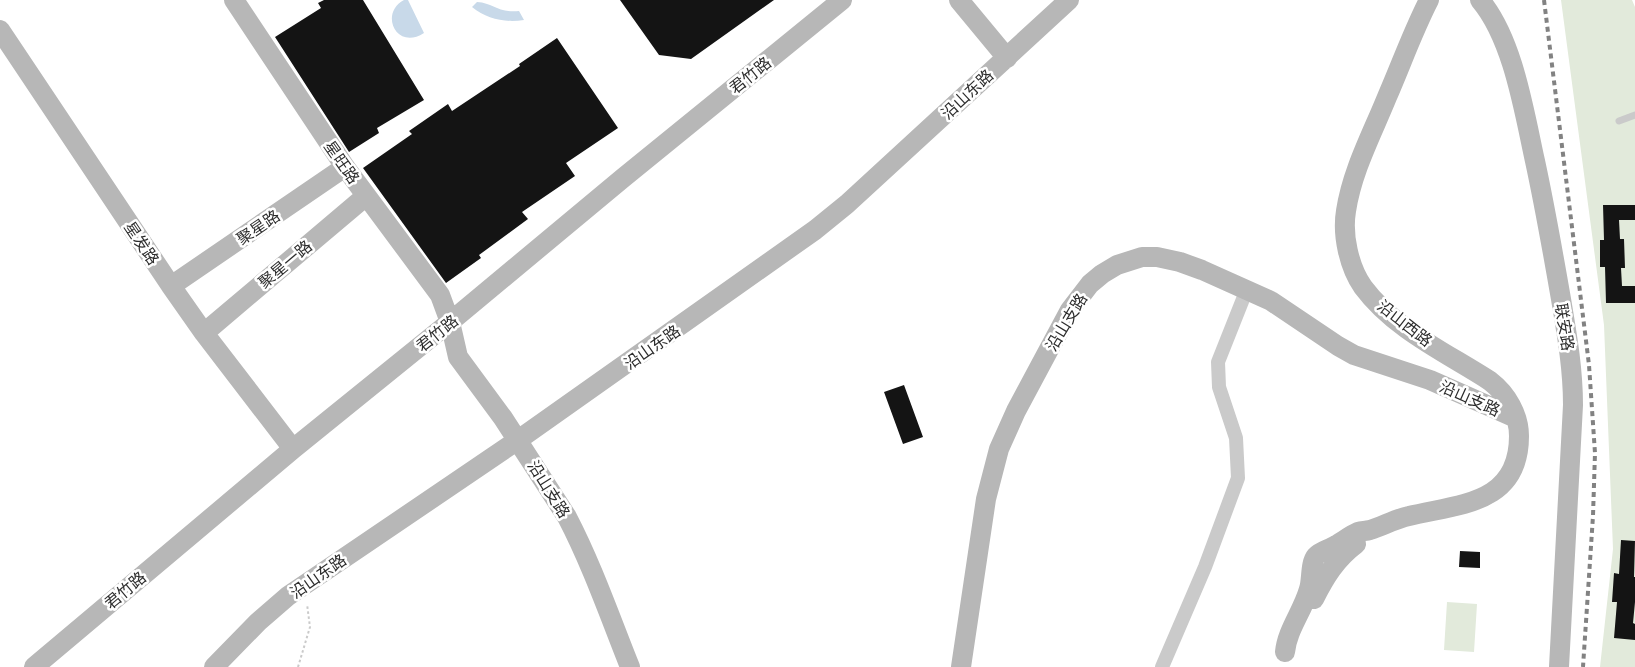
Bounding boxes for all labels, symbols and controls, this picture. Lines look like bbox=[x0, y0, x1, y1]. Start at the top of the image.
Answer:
street label: 君竹路 bbox=[726, 53, 775, 98]
street label: 沿山东路 bbox=[937, 66, 997, 123]
street label: 星旺路 bbox=[320, 137, 363, 187]
street label: 聚星路 bbox=[233, 206, 283, 249]
street label: 星发路 bbox=[120, 218, 163, 268]
street label: 聚星一路 bbox=[255, 237, 316, 292]
street label: 沿山支路 bbox=[1042, 290, 1091, 355]
street label: 沿山西路 bbox=[1374, 296, 1436, 351]
street label: 联安路 bbox=[1551, 302, 1578, 352]
street label: 君竹路 bbox=[413, 311, 462, 356]
street label: 沿山东路 bbox=[621, 321, 684, 374]
street label: 沿山支路 bbox=[1437, 377, 1503, 420]
street label: 沿山支路 bbox=[524, 457, 574, 521]
street label: 沿山东路 bbox=[287, 550, 350, 603]
street label: 君竹路 bbox=[101, 568, 150, 613]

